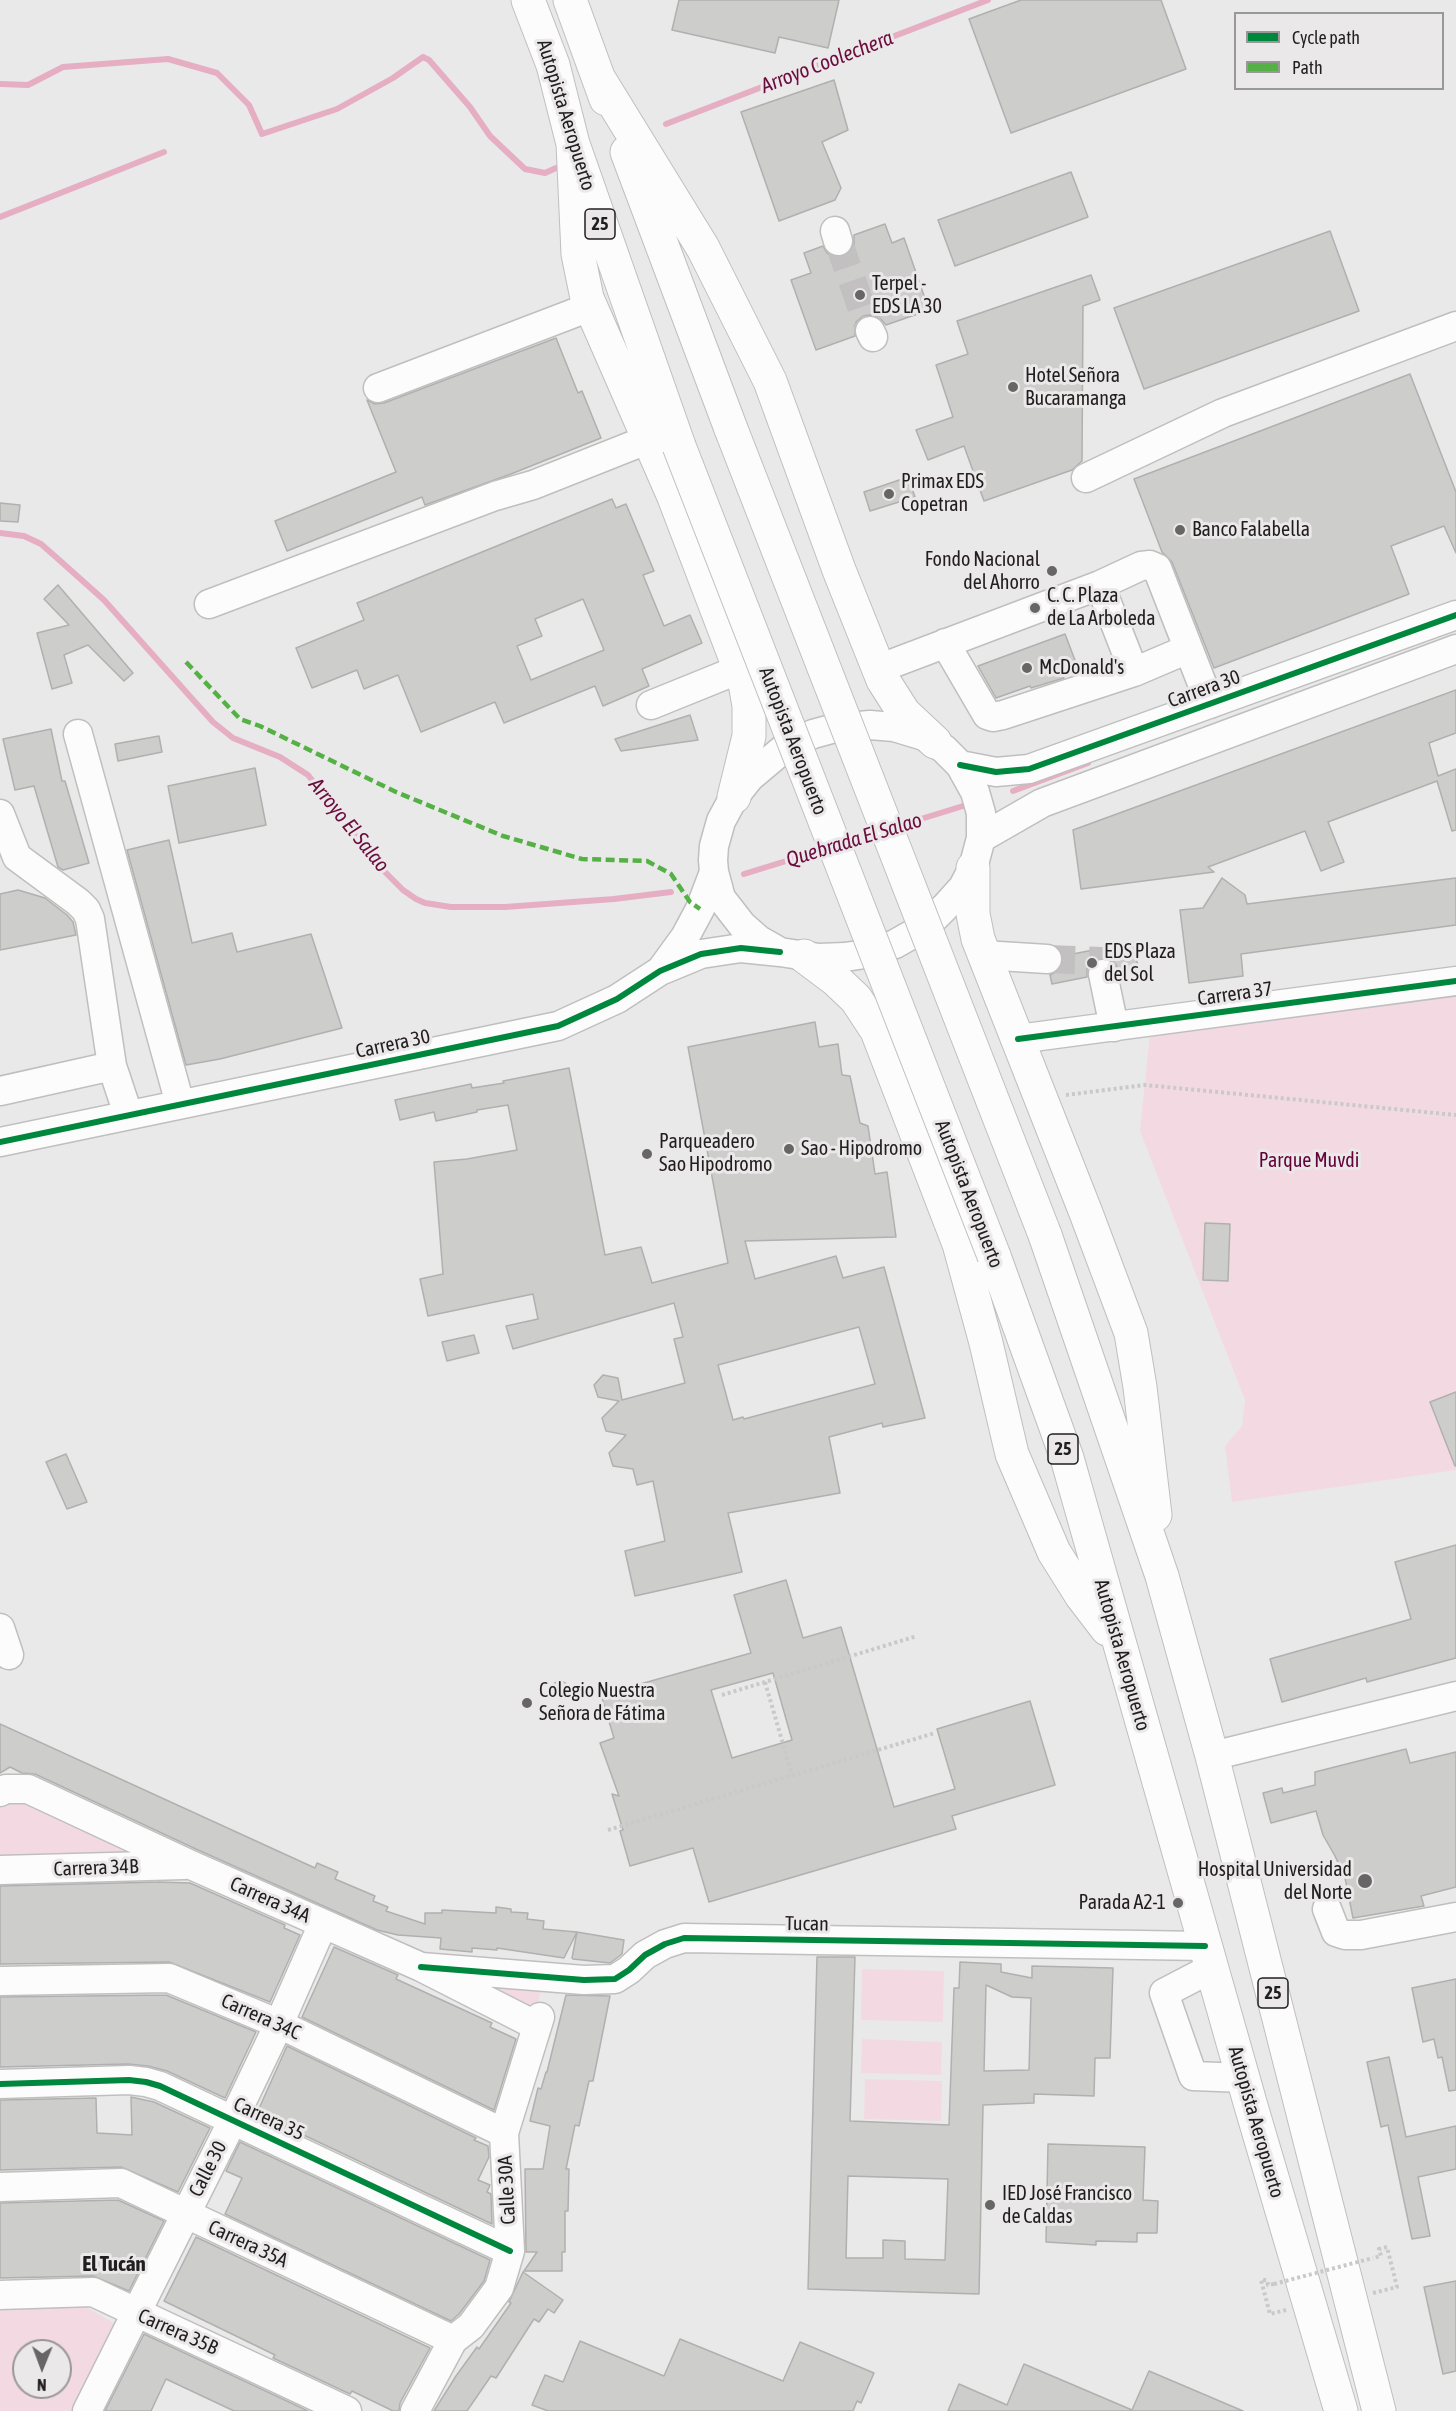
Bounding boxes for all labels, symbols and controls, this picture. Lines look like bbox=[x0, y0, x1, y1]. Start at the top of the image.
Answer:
legend bbox=[1234, 12, 1444, 90]
water label: Arroyo Coolechera bbox=[757, 25, 897, 99]
text: Cycle path bbox=[1292, 27, 1360, 48]
street label: Autopista Aeropuerto bbox=[532, 37, 600, 193]
text: Path bbox=[1292, 57, 1323, 78]
road number: 25 bbox=[585, 209, 615, 239]
place label: Terpel - EDS LA 30 bbox=[872, 272, 942, 319]
marker: Terpel - EDS LA 30 bbox=[853, 288, 867, 302]
place label: Hotel Señora Bucaramanga bbox=[1025, 364, 1127, 411]
marker: Hotel Señora Bucaramanga bbox=[1006, 380, 1020, 394]
place label: Primax EDS Copetran bbox=[901, 470, 984, 517]
marker: Primax EDS Copetran bbox=[882, 487, 896, 501]
place label: Banco Falabella bbox=[1192, 518, 1310, 542]
marker: Banco Falabella bbox=[1173, 523, 1187, 537]
place label: Fondo Nacional del Ahorro bbox=[925, 548, 1040, 595]
marker: Fondo Nacional del Ahorro bbox=[1045, 564, 1059, 578]
place label: C. C. Plaza de La Arboleda bbox=[1047, 584, 1156, 631]
marker: C. C. Plaza de La Arboleda bbox=[1028, 601, 1042, 615]
place label: McDonald's bbox=[1039, 656, 1124, 680]
marker: McDonald's bbox=[1020, 661, 1034, 675]
street label: Autopista Aeropuerto bbox=[754, 664, 832, 818]
street label: Carrera 30 bbox=[1164, 665, 1244, 713]
water label: Arroyo El Salao bbox=[303, 773, 395, 877]
water label: Quebrada El Salao bbox=[783, 807, 925, 873]
place label: EDS Plaza del Sol bbox=[1104, 940, 1176, 987]
marker: EDS Plaza del Sol bbox=[1085, 956, 1099, 970]
street label: Carrera 37 bbox=[1196, 977, 1274, 1011]
street label: Carrera 30 bbox=[354, 1024, 432, 1064]
street label: Autopista Aeropuerto bbox=[930, 1117, 1008, 1271]
place label: Parqueadero Sao Hipodromo bbox=[659, 1130, 773, 1177]
place label: Sao - Hipodromo bbox=[801, 1137, 922, 1161]
marker: Sao - Hipodromo bbox=[782, 1142, 796, 1156]
marker: Parqueadero Sao Hipodromo bbox=[640, 1147, 654, 1161]
park label: Parque Muvdi bbox=[1259, 1149, 1359, 1173]
road number: 25 bbox=[1048, 1434, 1078, 1464]
street label: Autopista Aeropuerto bbox=[1089, 1577, 1155, 1733]
place label: Colegio Nuestra Señora de Fátima bbox=[539, 1679, 665, 1726]
marker: Colegio Nuestra Señora de Fátima bbox=[520, 1696, 534, 1710]
street label: Carrera 34B bbox=[53, 1855, 139, 1881]
place label: Hospital Universidad del Norte bbox=[1198, 1858, 1352, 1905]
street label: Carrera 34A bbox=[226, 1872, 314, 1928]
marker: Hospital Universidad del Norte bbox=[1356, 1872, 1374, 1890]
place label: Parada A2-1 bbox=[1078, 1891, 1166, 1915]
marker: Parada A2-1 bbox=[1171, 1896, 1185, 1910]
street label: Tucan bbox=[785, 1912, 829, 1936]
road number: 25 bbox=[1258, 1978, 1288, 2008]
street label: Carrera 34C bbox=[218, 1989, 304, 2045]
street label: Autopista Aeropuerto bbox=[1223, 2044, 1289, 2200]
street label: Carrera 35 bbox=[230, 2092, 308, 2146]
street label: Calle 30 bbox=[184, 2137, 232, 2201]
street label: Calle 30A bbox=[493, 2155, 521, 2225]
place label: IED José Francisco de Caldas bbox=[1002, 2182, 1132, 2229]
marker: IED José Francisco de Caldas bbox=[983, 2198, 997, 2212]
street label: Carrera 35A bbox=[204, 2215, 292, 2273]
district label: El Tucán bbox=[82, 2251, 146, 2277]
street label: Carrera 35B bbox=[134, 2304, 222, 2360]
north arrow bbox=[12, 2339, 72, 2399]
text: N bbox=[37, 2376, 47, 2394]

